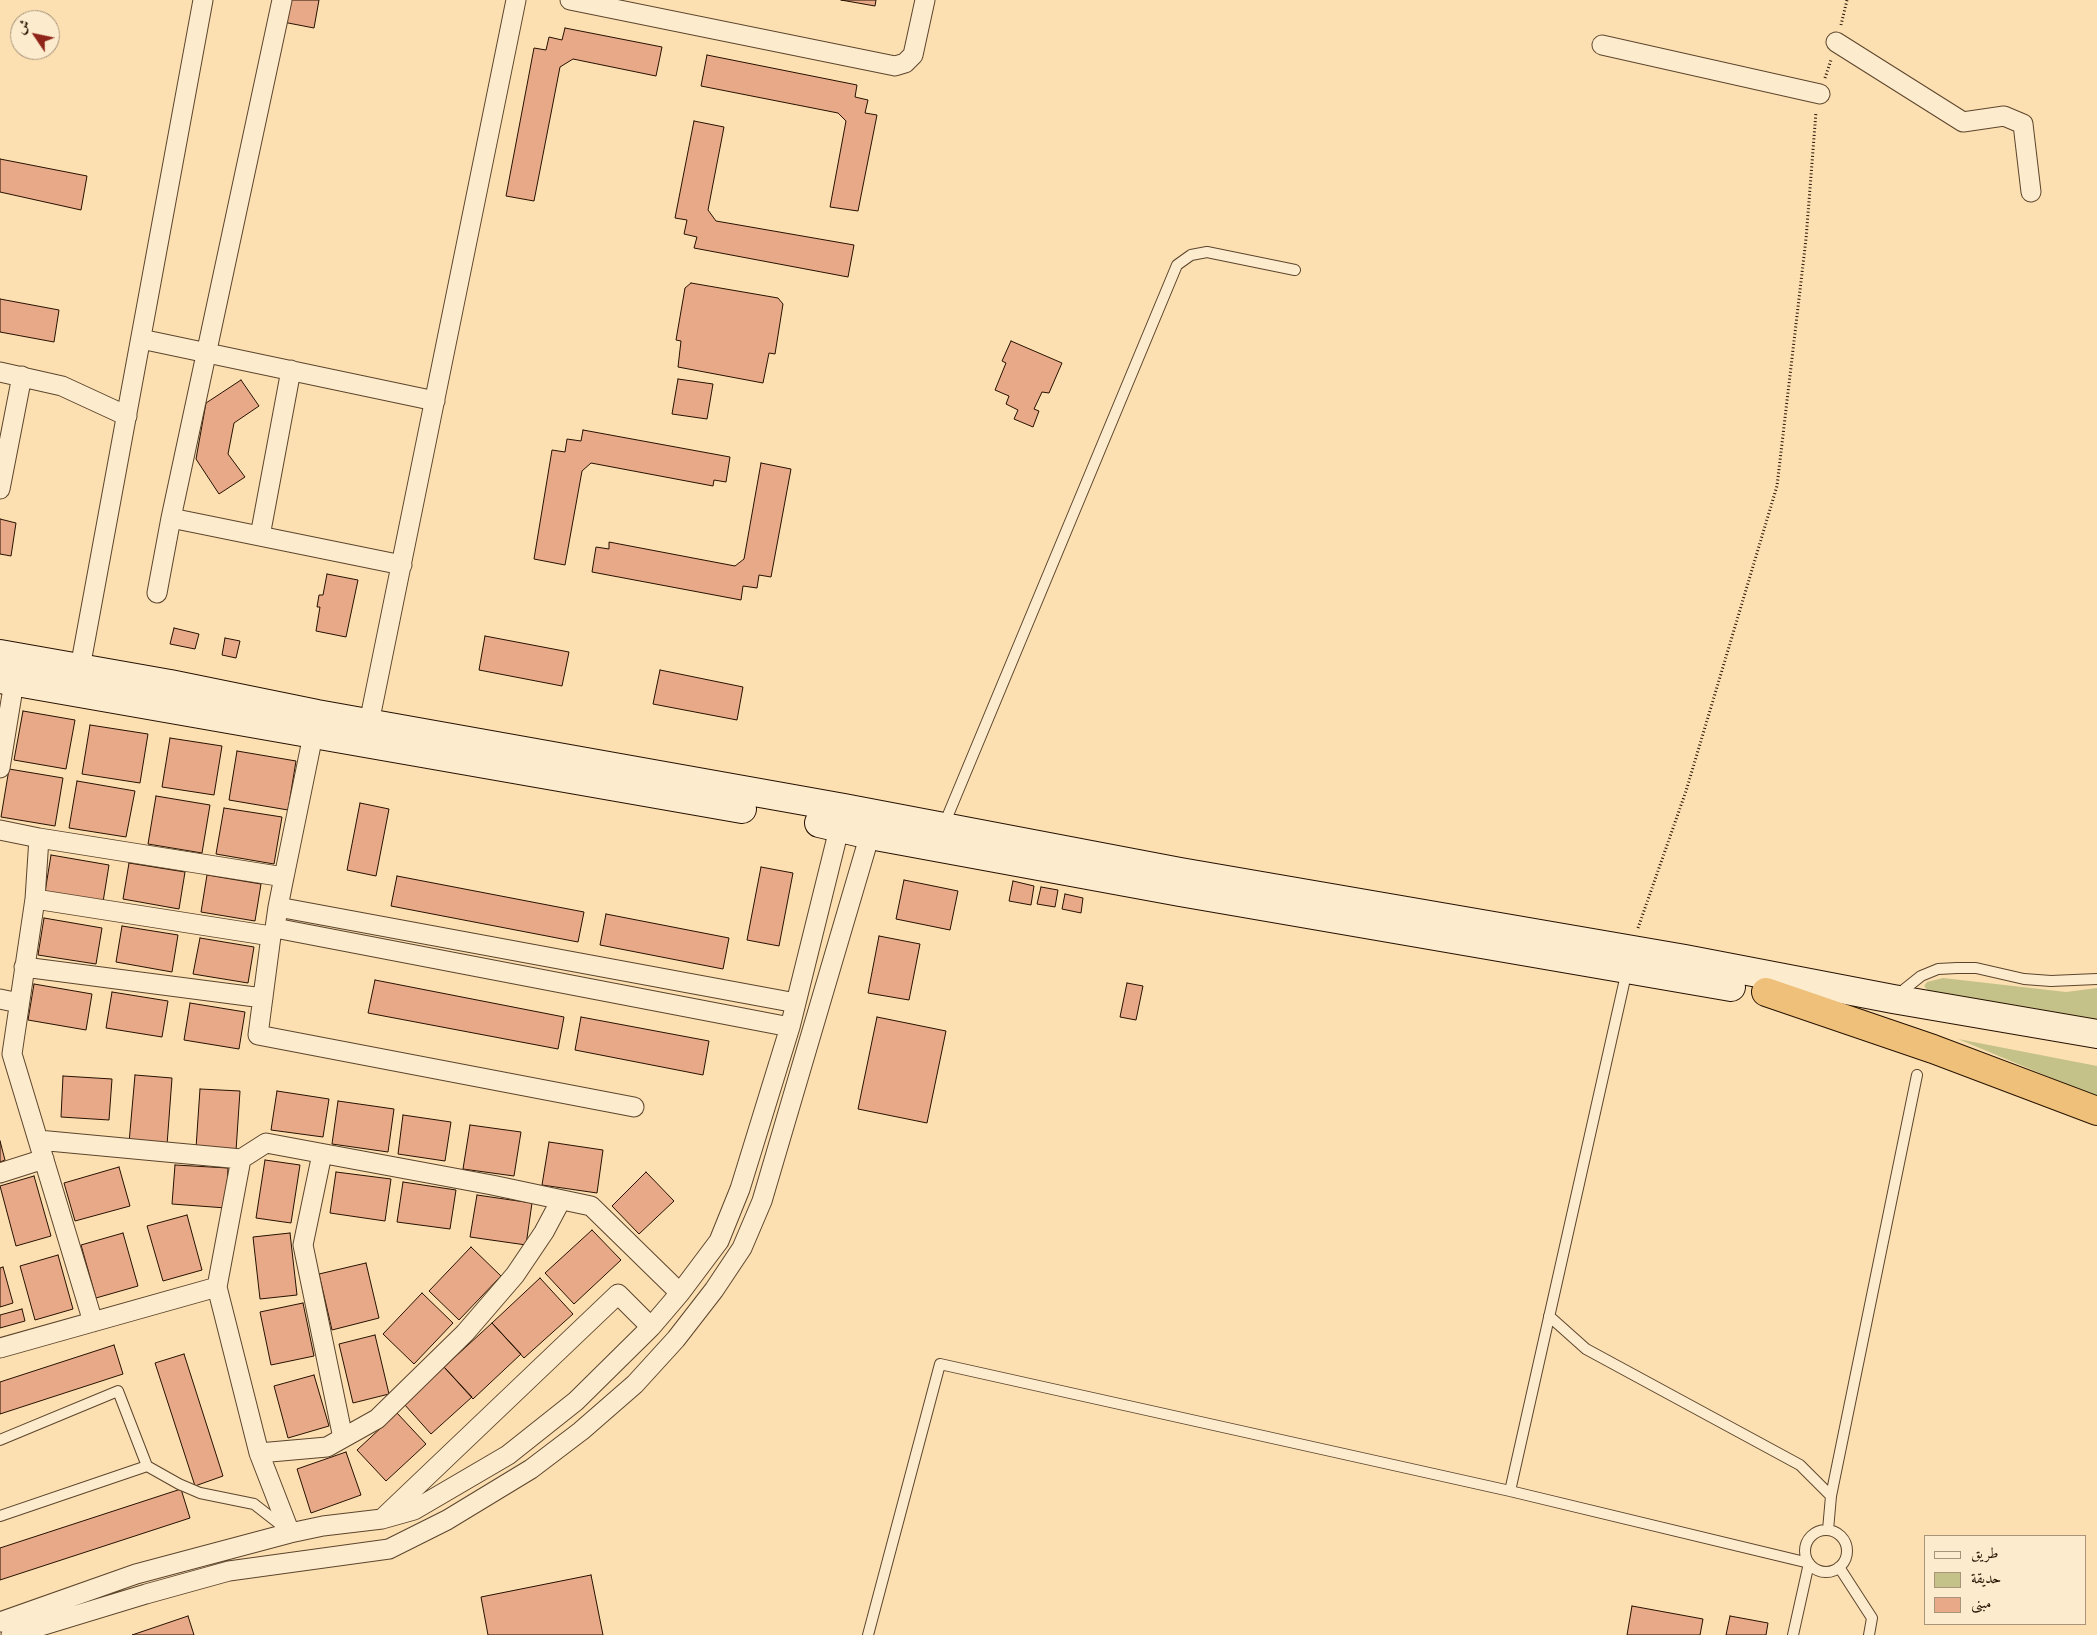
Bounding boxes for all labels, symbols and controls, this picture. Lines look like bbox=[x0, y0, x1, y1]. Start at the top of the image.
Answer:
north arrow bbox=[10, 10, 60, 60]
text: ش bbox=[12, 16, 35, 38]
legend bbox=[1924, 1535, 2087, 1625]
text: طريق bbox=[1971, 1544, 1998, 1563]
text: حديقة bbox=[1971, 1569, 2001, 1588]
text: مبنى bbox=[1971, 1594, 1991, 1613]

